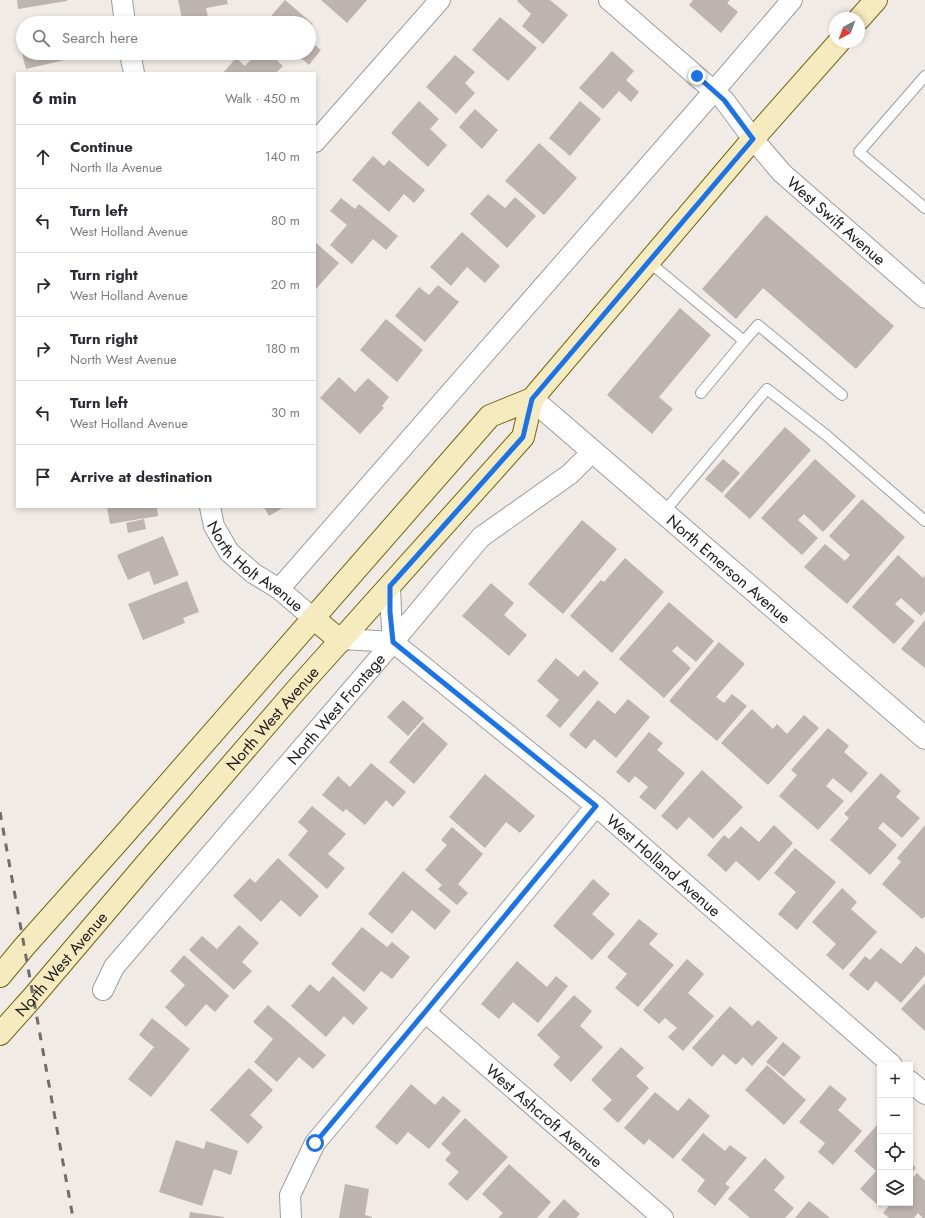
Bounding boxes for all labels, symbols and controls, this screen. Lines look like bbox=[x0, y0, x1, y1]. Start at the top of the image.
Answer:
north arrow bbox=[829, 12, 865, 48]
search box bbox=[16, 16, 316, 60]
icon: search bbox=[30, 27, 52, 49]
text: Search here bbox=[62, 27, 138, 49]
route end bbox=[688, 67, 706, 85]
text: 6 min bbox=[32, 86, 77, 110]
text: Walk · 450 m bbox=[225, 89, 300, 108]
text: Continue bbox=[70, 136, 133, 158]
icon: ahead bbox=[32, 146, 54, 168]
text: 140 m bbox=[265, 147, 300, 166]
text: North Ila Avenue bbox=[70, 158, 162, 177]
street label: West Swift Avenue bbox=[782, 171, 891, 270]
text: Turn left bbox=[70, 200, 128, 222]
icon: left bbox=[32, 210, 54, 232]
text: 80 m bbox=[271, 211, 300, 230]
text: West Holland Avenue bbox=[70, 222, 188, 241]
text: Turn right bbox=[70, 264, 138, 286]
icon: right bbox=[32, 274, 54, 296]
text: 20 m bbox=[271, 275, 300, 294]
text: West Holland Avenue bbox=[70, 286, 188, 305]
text: Turn right bbox=[70, 328, 138, 350]
icon: right bbox=[32, 338, 54, 360]
text: 180 m bbox=[265, 339, 300, 358]
text: North West Avenue bbox=[70, 350, 177, 369]
text: Turn left bbox=[70, 392, 128, 414]
icon: left bbox=[32, 402, 54, 424]
text: 30 m bbox=[271, 403, 300, 422]
text: West Holland Avenue bbox=[70, 414, 188, 433]
icon: arrive bbox=[32, 466, 54, 488]
text: Arrive at destination bbox=[70, 466, 212, 488]
street label: North Emerson Avenue bbox=[662, 509, 796, 629]
street label: North Holt Avenue bbox=[202, 516, 309, 617]
street label: North West Frontage bbox=[281, 648, 390, 769]
street label: North West Avenue bbox=[220, 661, 324, 775]
street label: West Holland Avenue bbox=[601, 809, 726, 922]
street label: North West Avenue bbox=[10, 906, 112, 1021]
street label: West Ashcroft Avenue bbox=[481, 1058, 608, 1173]
map controls bbox=[877, 1062, 913, 1206]
button: + bbox=[877, 1062, 913, 1098]
button: − bbox=[877, 1098, 913, 1134]
route start bbox=[306, 1134, 324, 1152]
button: locate bbox=[877, 1134, 913, 1170]
button: layers bbox=[877, 1170, 913, 1206]

